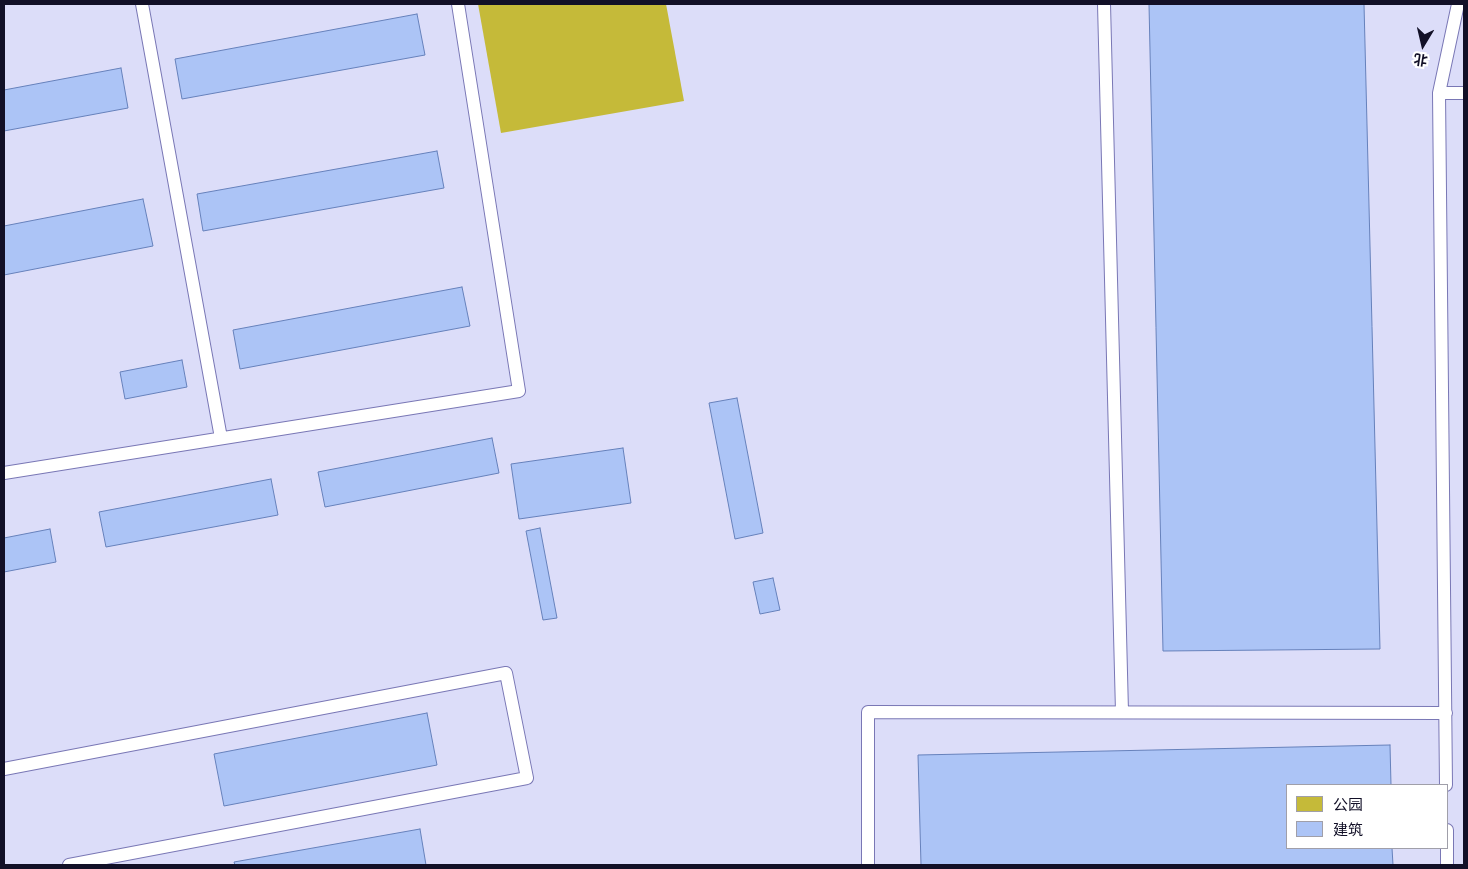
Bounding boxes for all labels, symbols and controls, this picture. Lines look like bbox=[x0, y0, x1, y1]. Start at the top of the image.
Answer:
north arrow bbox=[1398, 20, 1448, 70]
text: 北 bbox=[1412, 51, 1429, 70]
legend bbox=[1286, 784, 1448, 849]
text: 公园 bbox=[1333, 795, 1363, 813]
text: 建筑 bbox=[1333, 820, 1363, 838]

